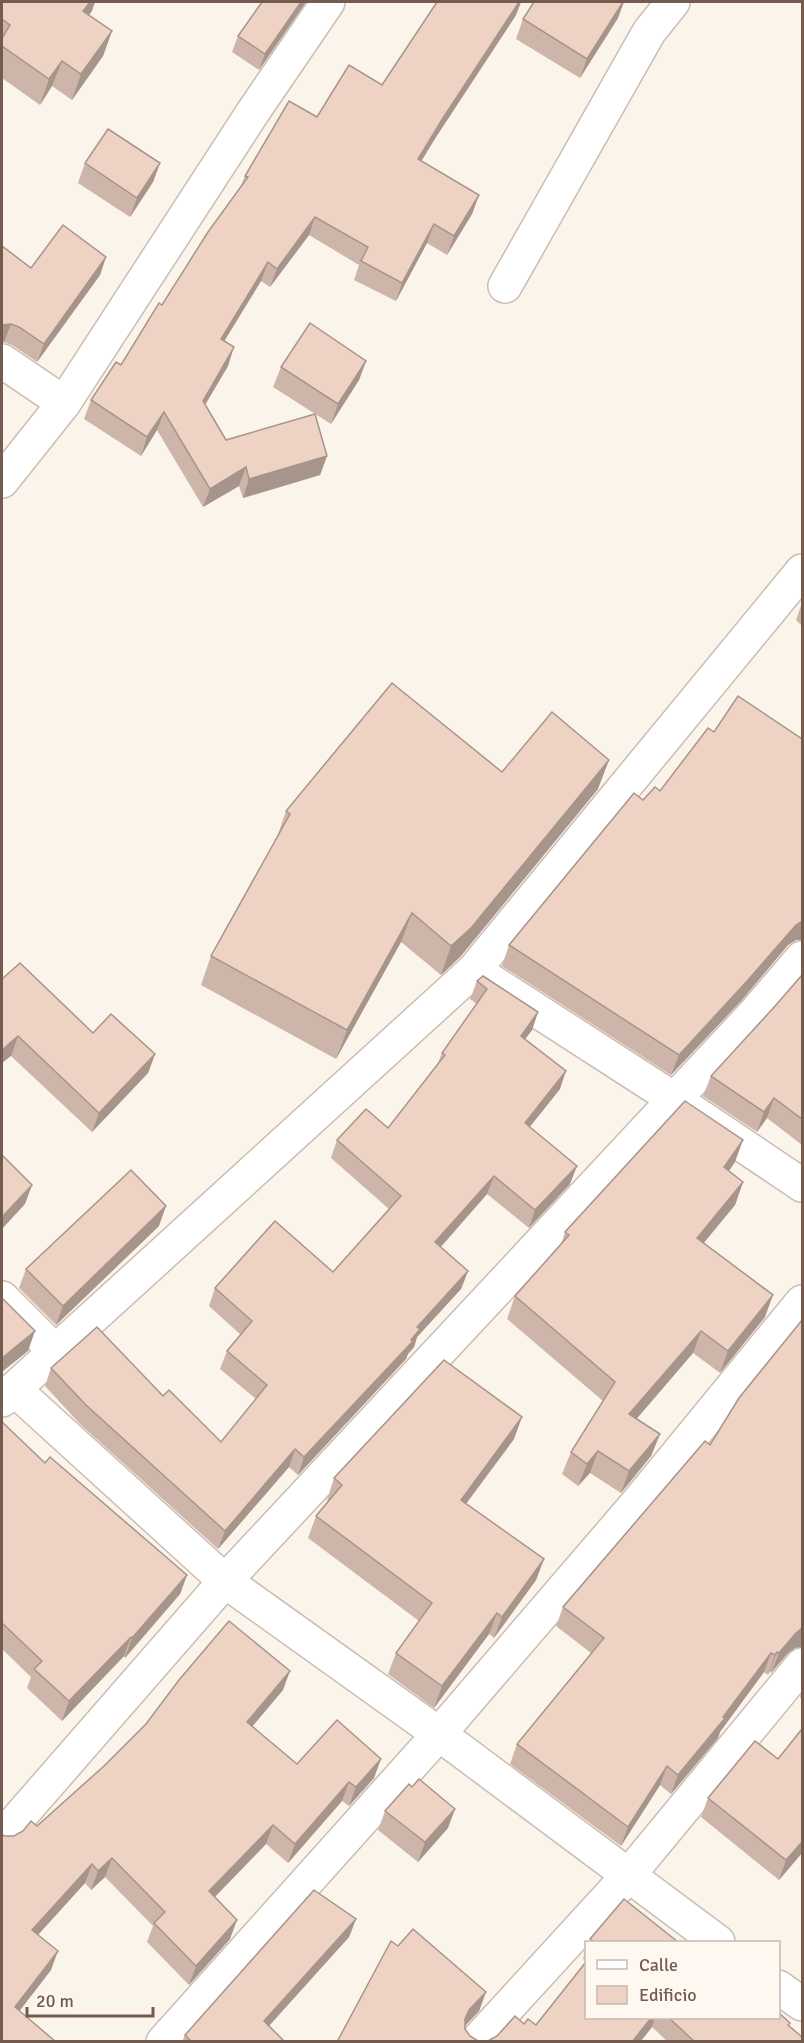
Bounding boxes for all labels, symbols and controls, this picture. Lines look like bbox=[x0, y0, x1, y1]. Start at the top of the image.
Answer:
legend bbox=[585, 1941, 780, 2019]
text: Calle bbox=[639, 1954, 678, 1976]
scale bar bbox=[27, 1980, 153, 2018]
text: Edificio bbox=[639, 1984, 697, 2006]
text: 20 m bbox=[36, 1990, 74, 2012]

